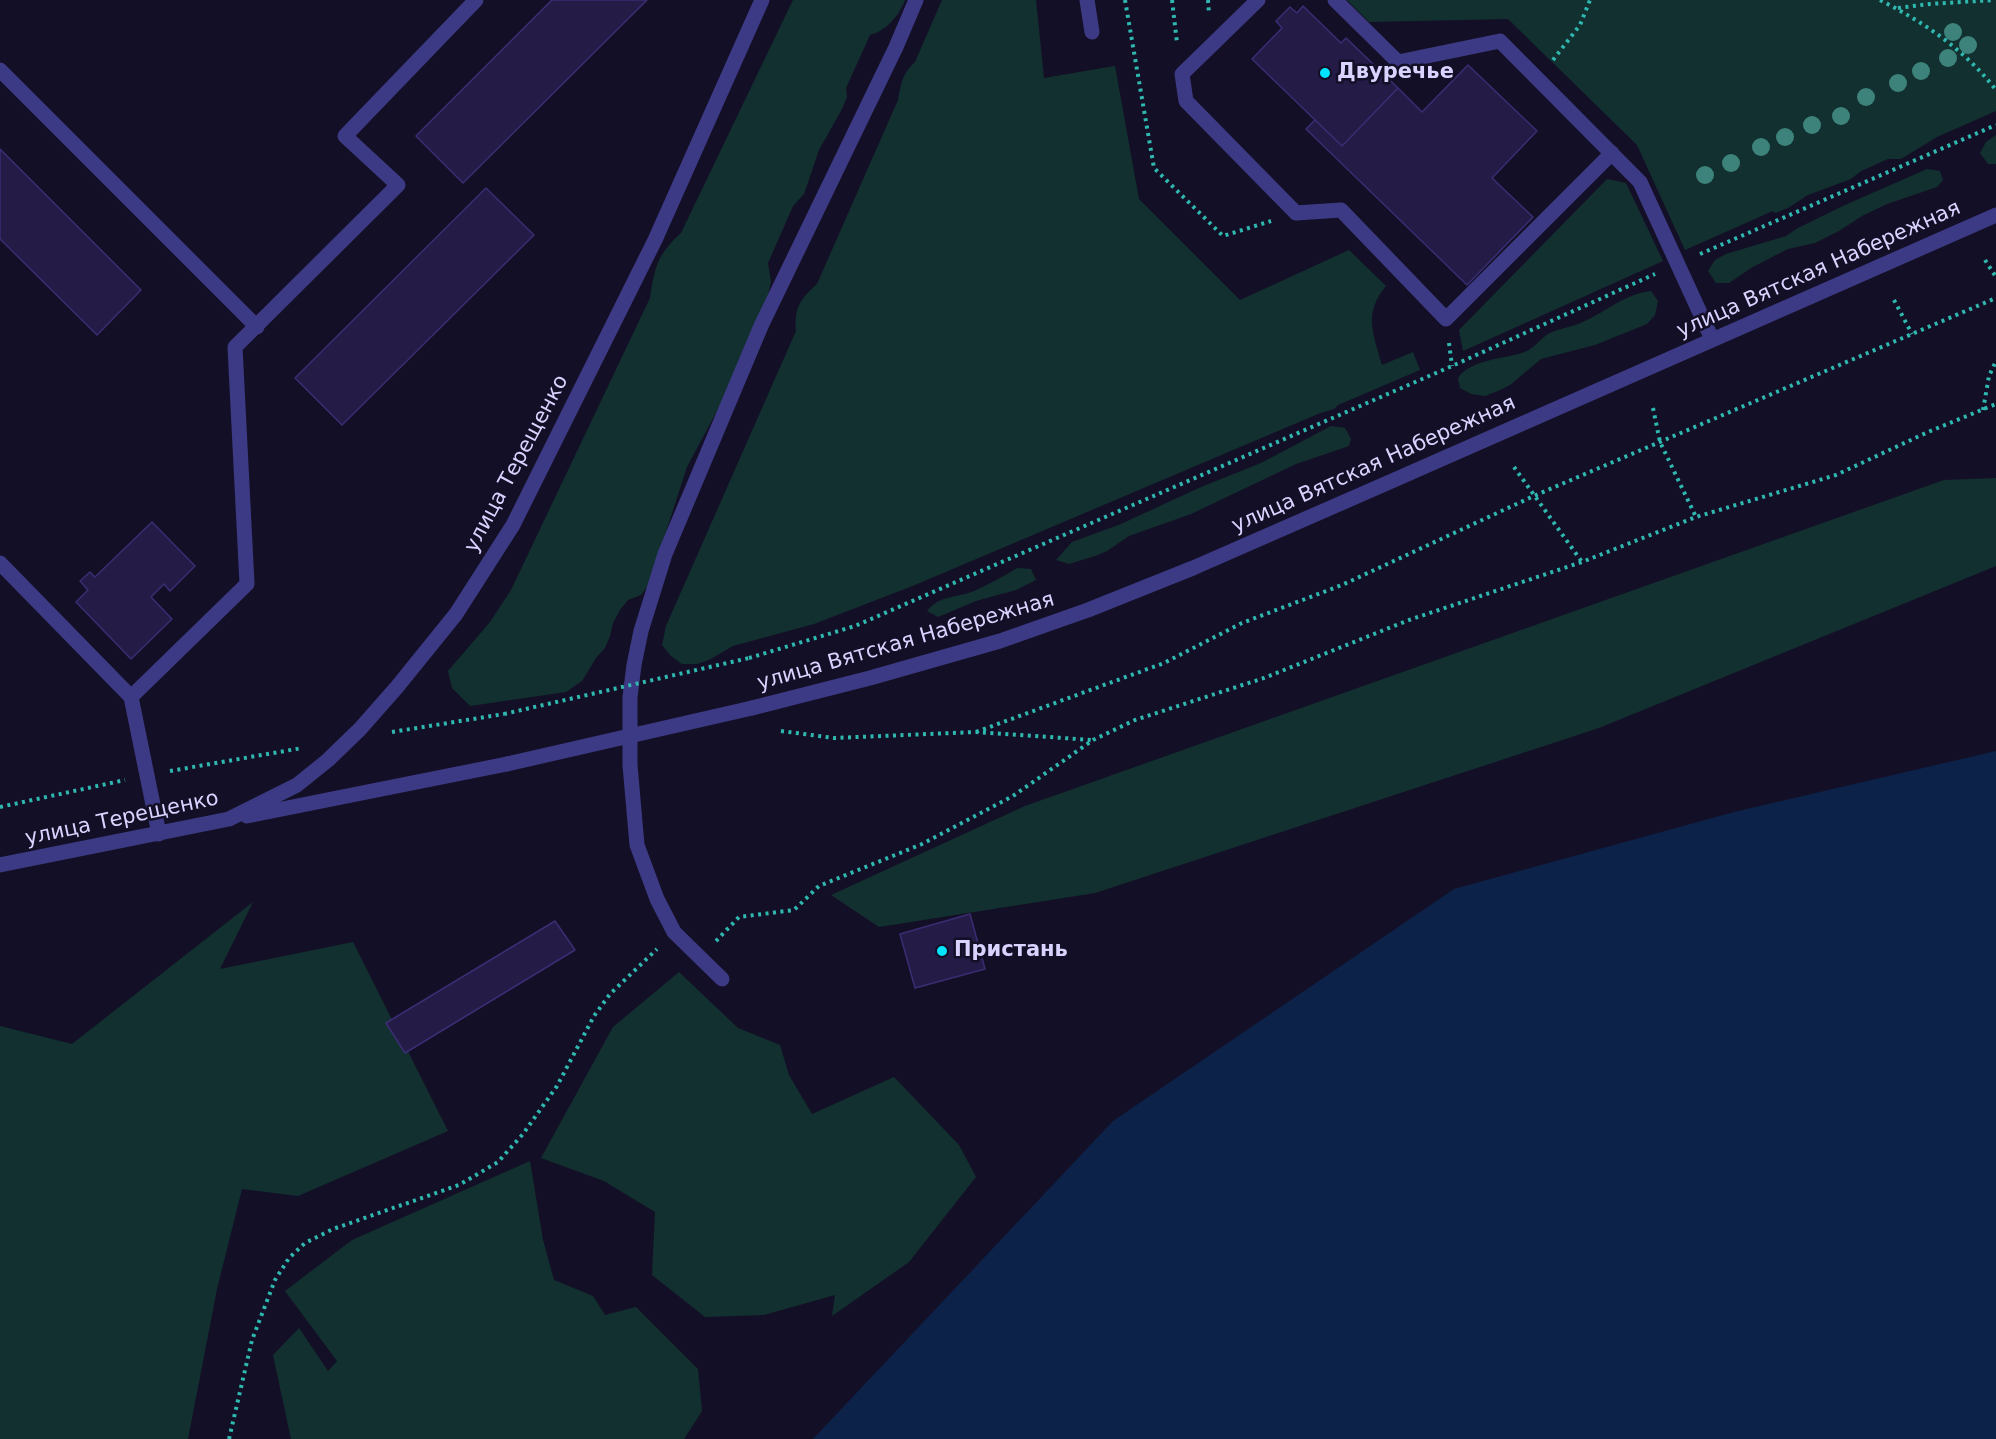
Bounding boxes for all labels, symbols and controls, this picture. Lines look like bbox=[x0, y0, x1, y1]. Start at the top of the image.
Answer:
place label: Двуречье bbox=[1337, 60, 1454, 86]
marker: Двуречье bbox=[1318, 66, 1332, 80]
street label: улица Вятская Набережная bbox=[1673, 196, 1965, 344]
street label: улица Терещенко bbox=[460, 371, 574, 557]
street label: улица Вятская Набережная bbox=[1228, 391, 1520, 539]
street label: улица Вятская Набережная bbox=[755, 587, 1057, 697]
street label: улица Терещенко bbox=[23, 786, 221, 852]
place label: Пристань bbox=[954, 938, 1068, 964]
marker: Пристань bbox=[935, 944, 949, 958]

